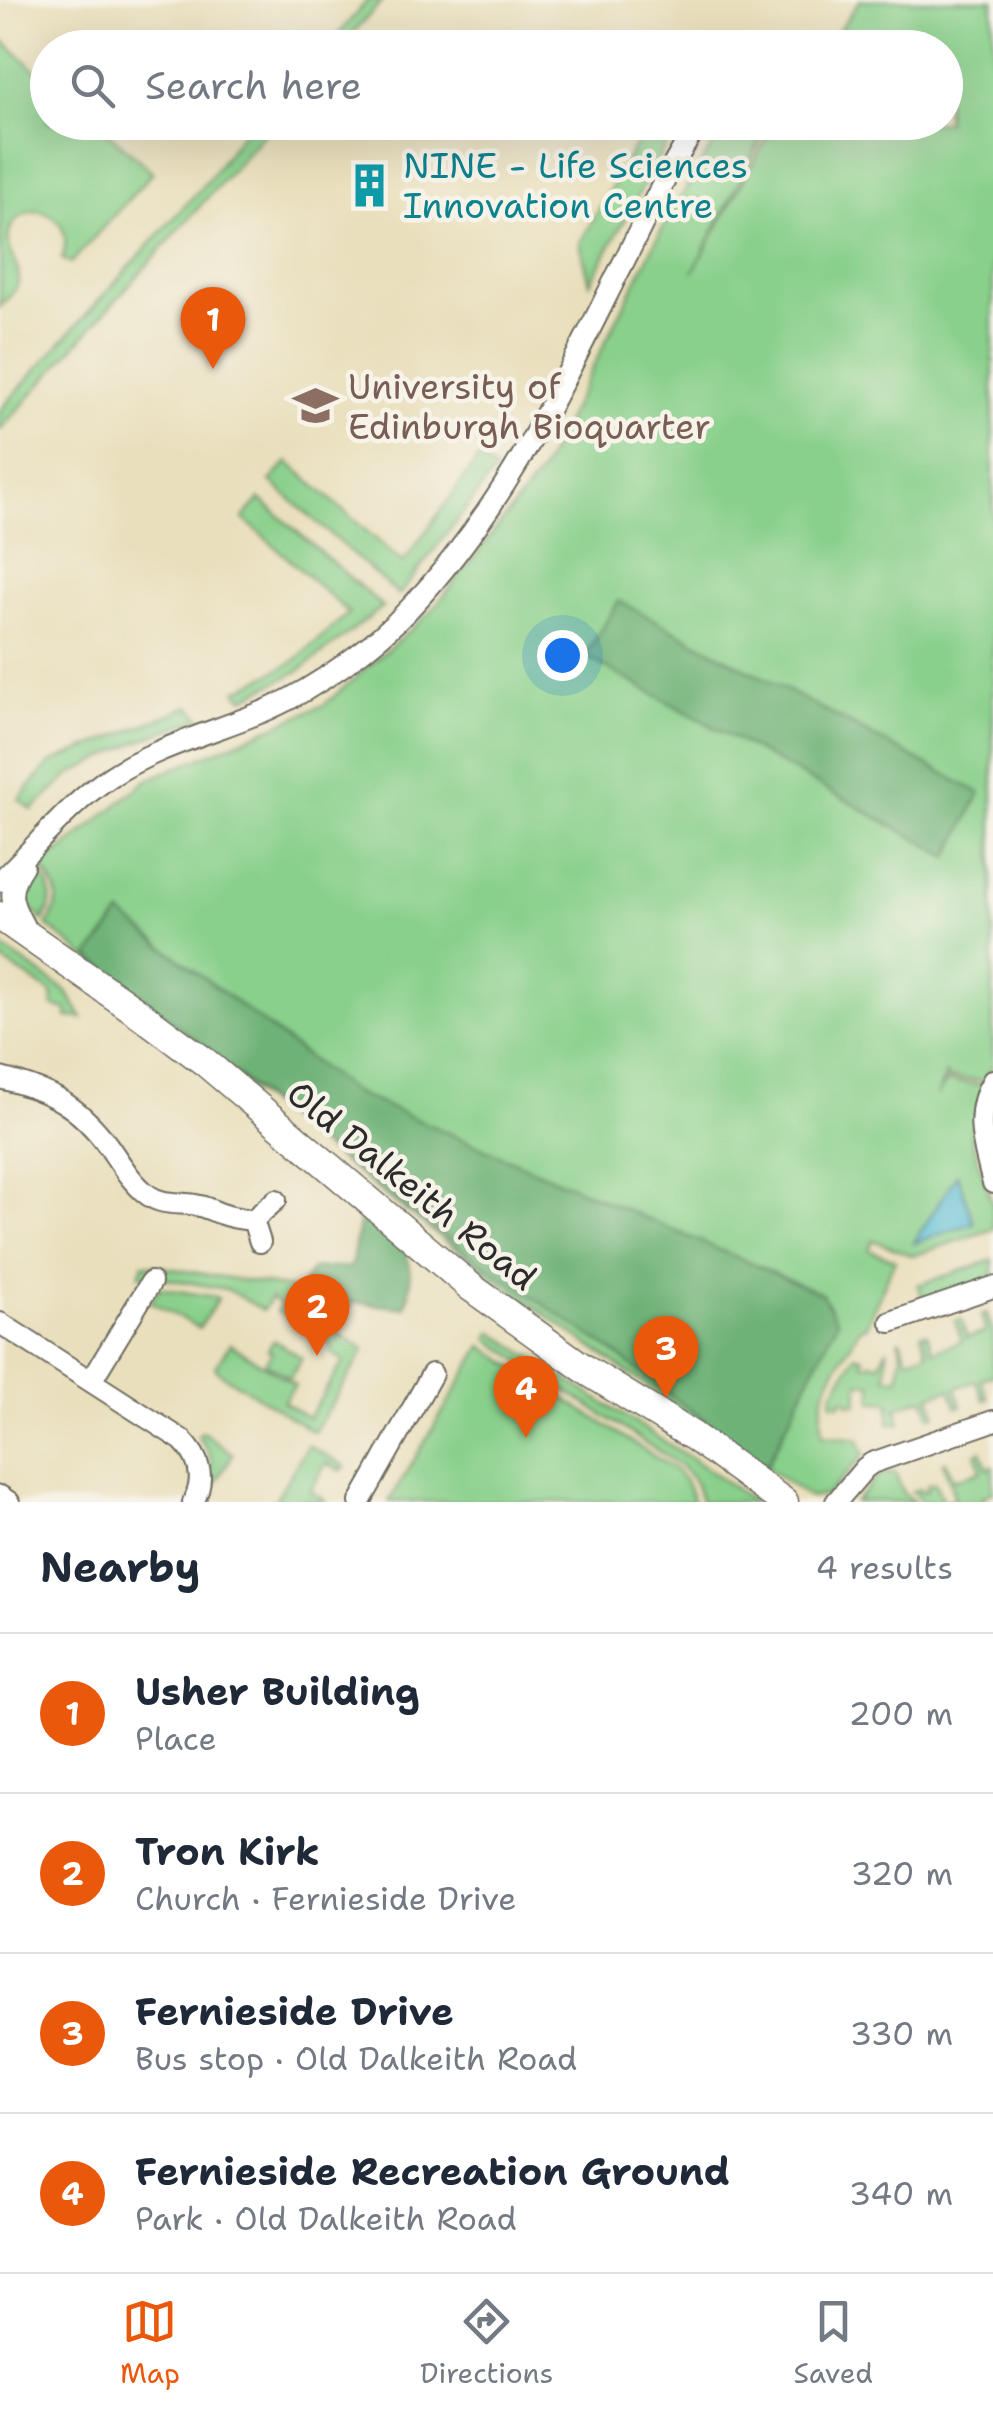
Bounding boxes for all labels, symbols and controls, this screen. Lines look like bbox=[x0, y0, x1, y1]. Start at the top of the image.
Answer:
search box bbox=[30, 30, 963, 140]
icon: search bbox=[65, 58, 120, 113]
text: Search here bbox=[145, 60, 362, 111]
place label: NINE - Life Sciences Innovation Centre bbox=[403, 142, 748, 229]
building icon: NINE - Life Sciences Innovation Centre bbox=[346, 161, 394, 209]
pin: 1 bbox=[180, 286, 246, 369]
place label: University of Edinburgh Bioquarter bbox=[348, 363, 711, 450]
school or university icon: University of Edinburgh Bioquarter bbox=[291, 382, 339, 430]
your location bbox=[537, 630, 588, 681]
street label: Old Dalkeith Road bbox=[277, 1070, 547, 1300]
pin: 2 bbox=[284, 1274, 350, 1356]
pin: 3 bbox=[634, 1316, 698, 1398]
pin: 4 bbox=[494, 1356, 558, 1438]
text: Nearby bbox=[40, 1539, 200, 1595]
text: 4 results bbox=[816, 1546, 953, 1589]
text: Usher Building bbox=[135, 1666, 420, 1717]
text: 1 bbox=[65, 1692, 80, 1735]
text: 200 m bbox=[849, 1692, 953, 1735]
text: Place bbox=[135, 1717, 217, 1760]
text: Tron Kirk bbox=[135, 1826, 320, 1877]
text: 2 bbox=[61, 1852, 84, 1895]
text: 320 m bbox=[850, 1852, 953, 1895]
text: Church · Fernieside Drive bbox=[135, 1877, 516, 1920]
text: Fernieside Drive bbox=[135, 1986, 454, 2037]
text: 3 bbox=[61, 2012, 84, 2055]
text: 330 m bbox=[850, 2012, 953, 2055]
text: Bus stop · Old Dalkeith Road bbox=[135, 2037, 577, 2080]
text: Fernieside Recreation Ground bbox=[135, 2146, 730, 2197]
text: 4 bbox=[61, 2172, 84, 2215]
text: 340 m bbox=[849, 2172, 953, 2215]
text: Park · Old Dalkeith Road bbox=[135, 2197, 517, 2240]
tab: Map bbox=[120, 2294, 180, 2392]
tab: Directions bbox=[420, 2294, 553, 2392]
tab: Saved bbox=[793, 2294, 873, 2392]

